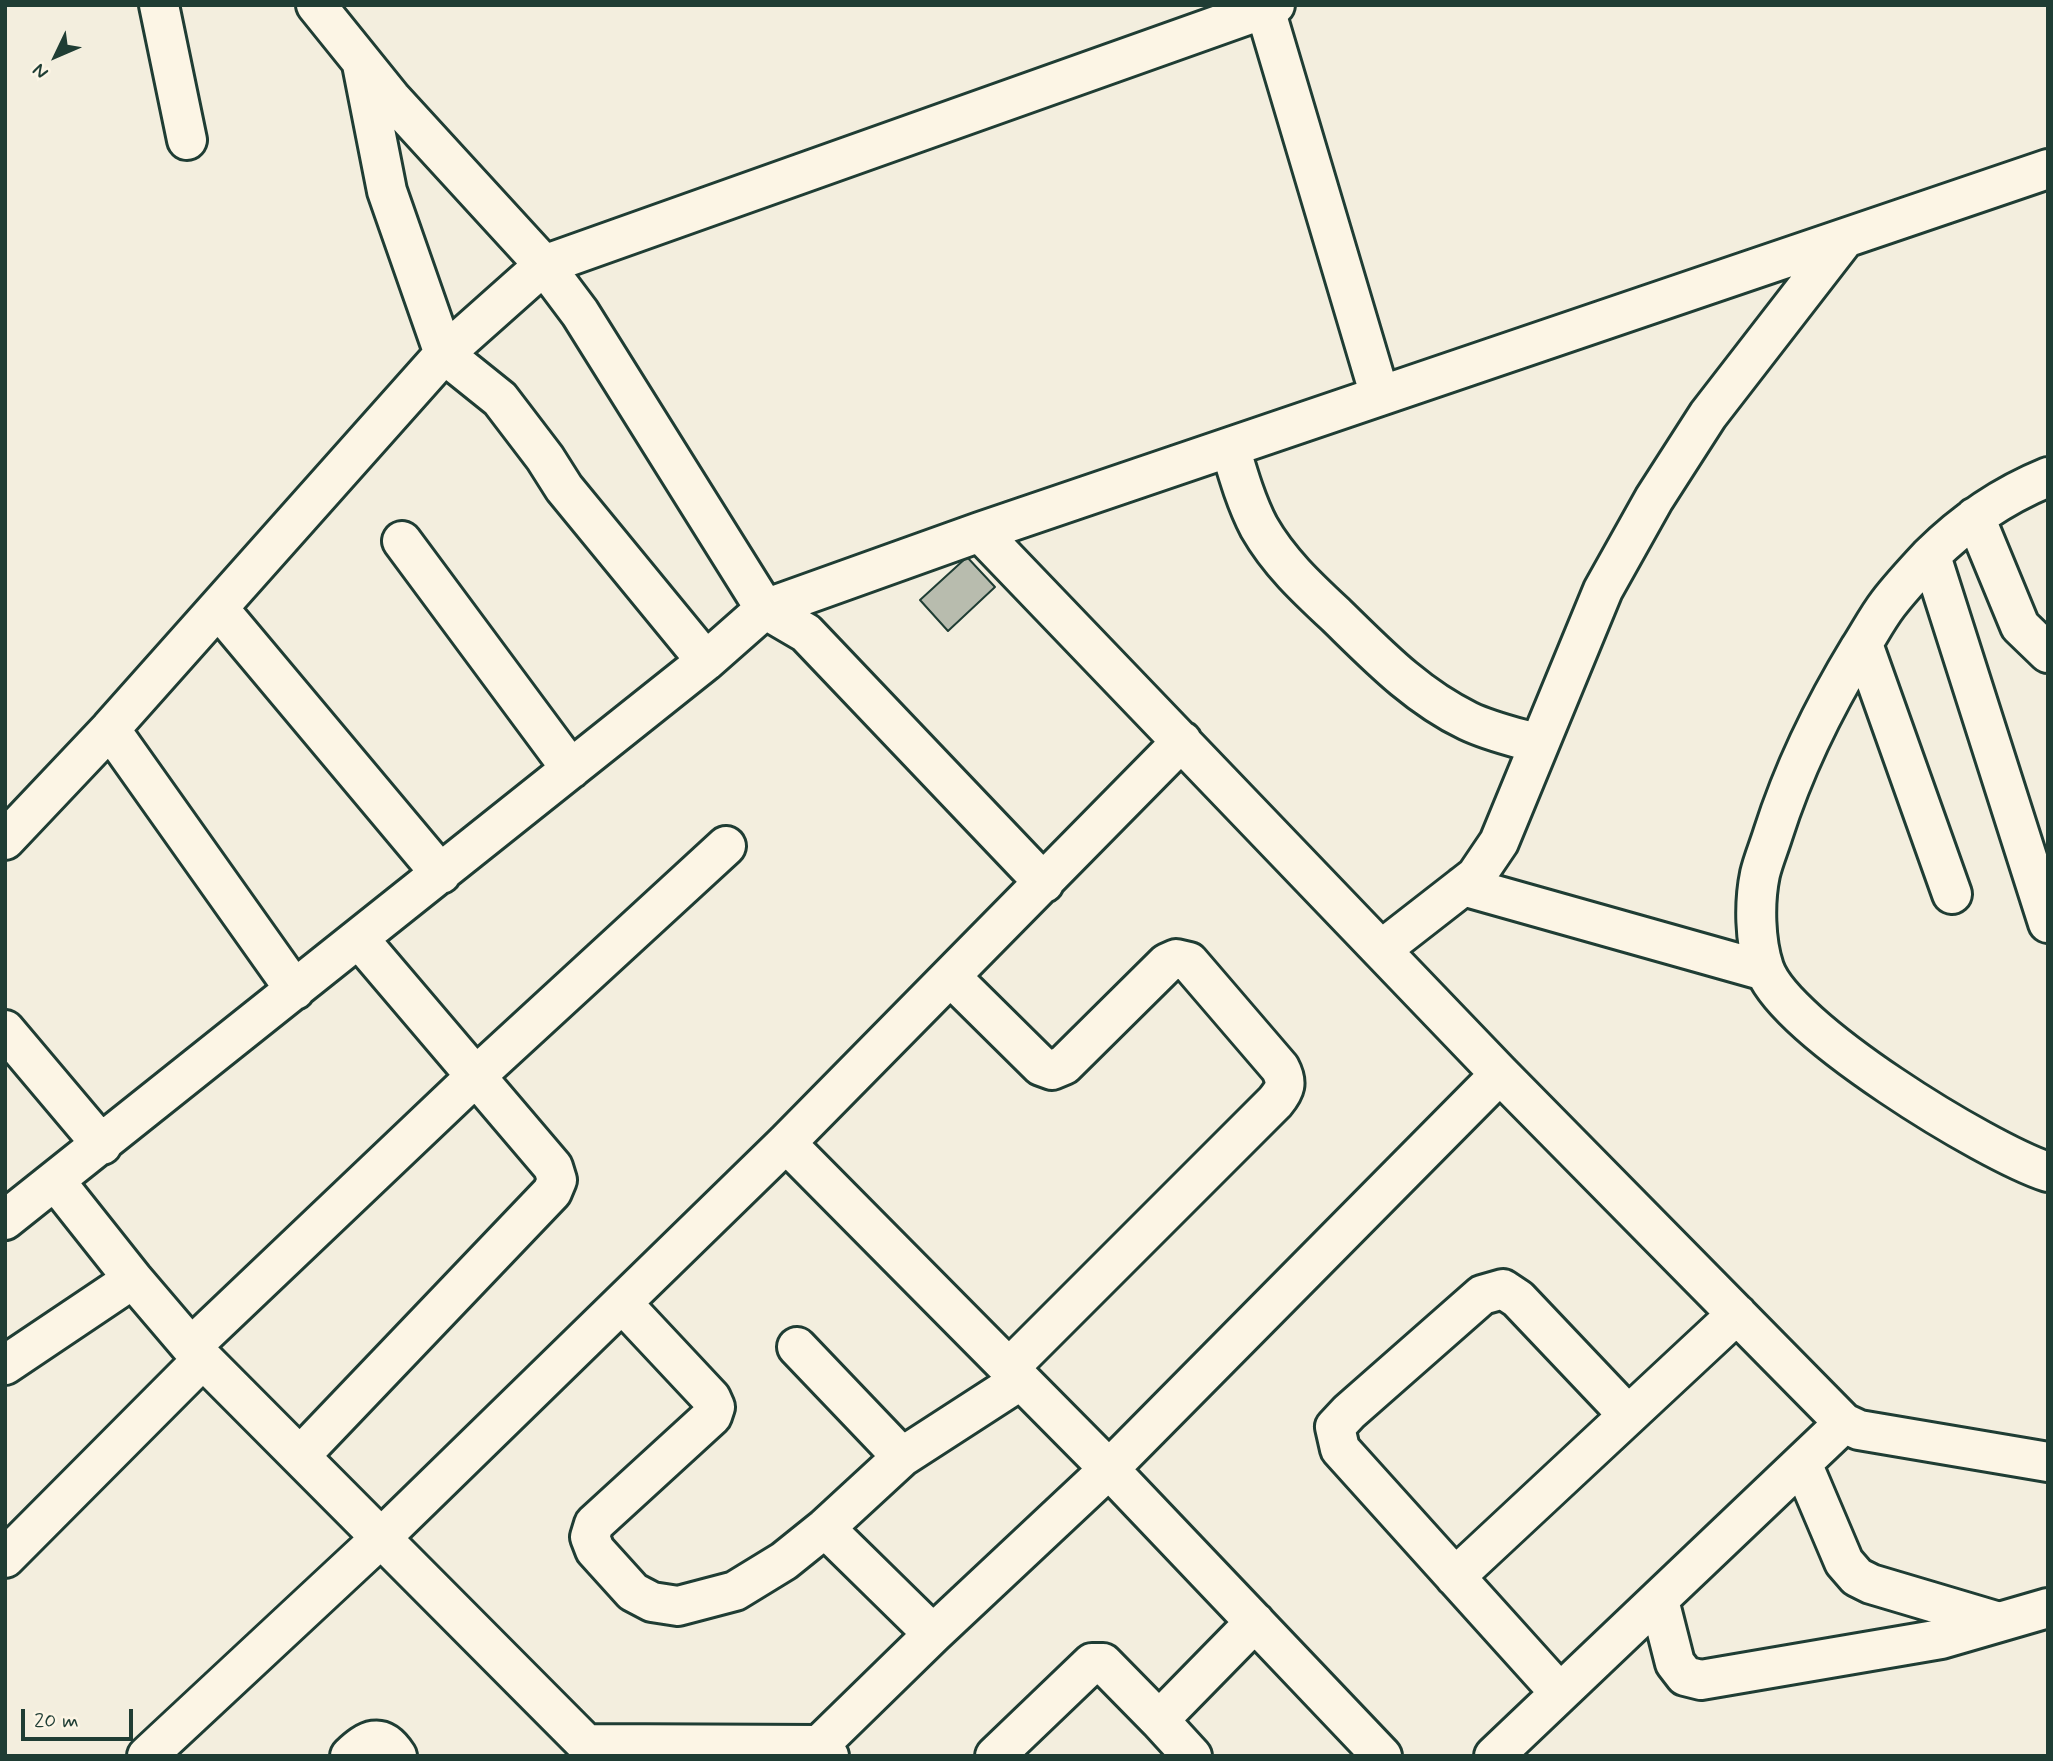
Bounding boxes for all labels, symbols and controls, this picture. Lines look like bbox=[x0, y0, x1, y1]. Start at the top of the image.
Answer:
north arrow bbox=[21, 21, 91, 91]
text: N bbox=[27, 58, 54, 84]
scale bar bbox=[24, 1694, 136, 1738]
text: 20 m bbox=[34, 1707, 79, 1735]

